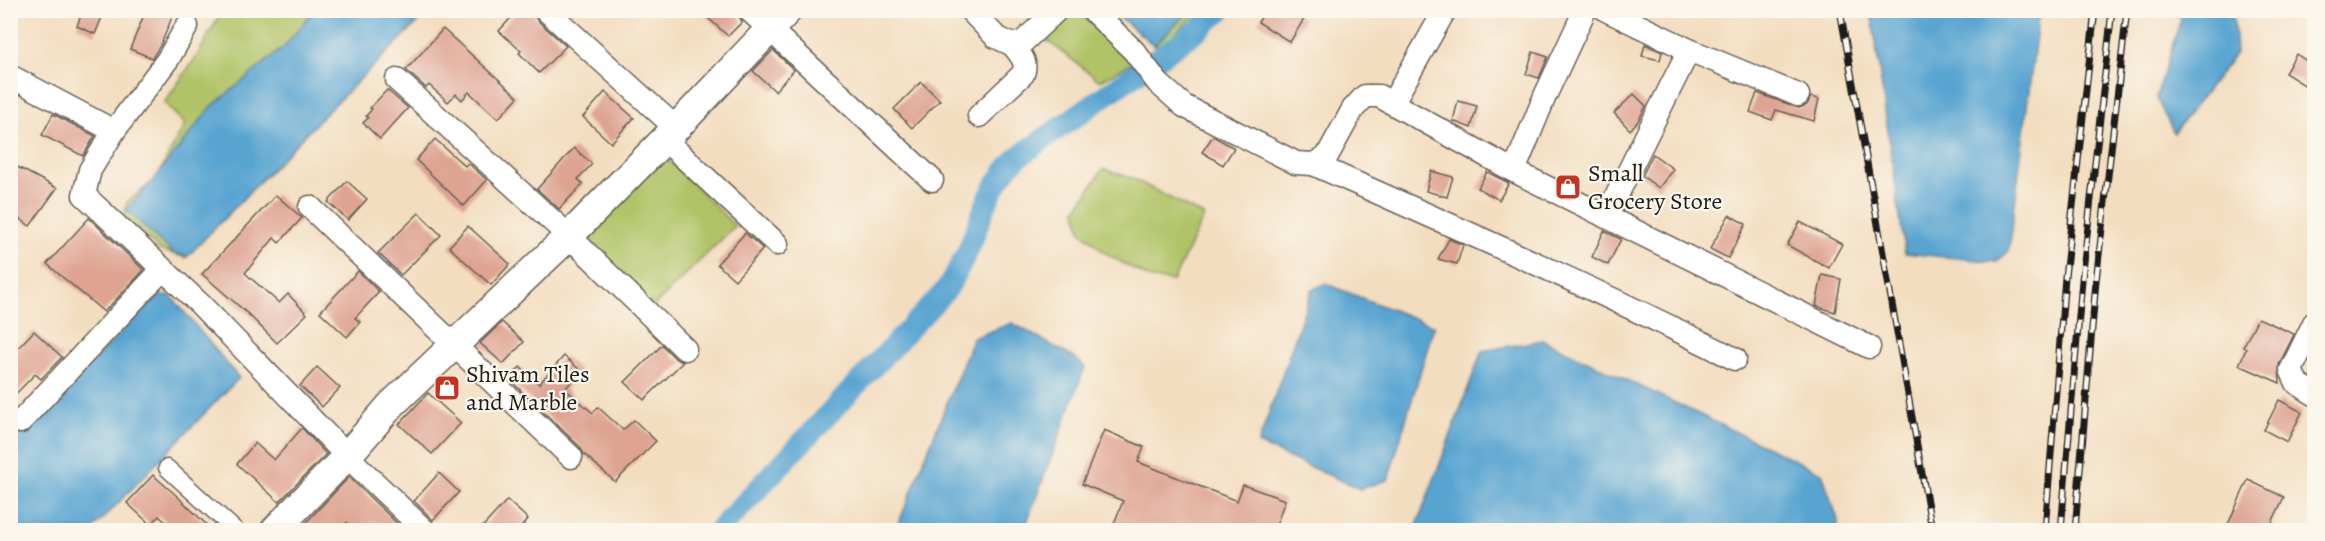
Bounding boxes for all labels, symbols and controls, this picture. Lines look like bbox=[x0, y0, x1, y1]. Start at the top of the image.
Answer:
place label: Small Grocery Store bbox=[1588, 157, 1722, 217]
shop icon: Small Grocery Store bbox=[1553, 172, 1583, 202]
place label: Shivam Tiles and Marble bbox=[466, 358, 590, 418]
shop icon: Shivam Tiles and Marble bbox=[432, 373, 462, 403]

